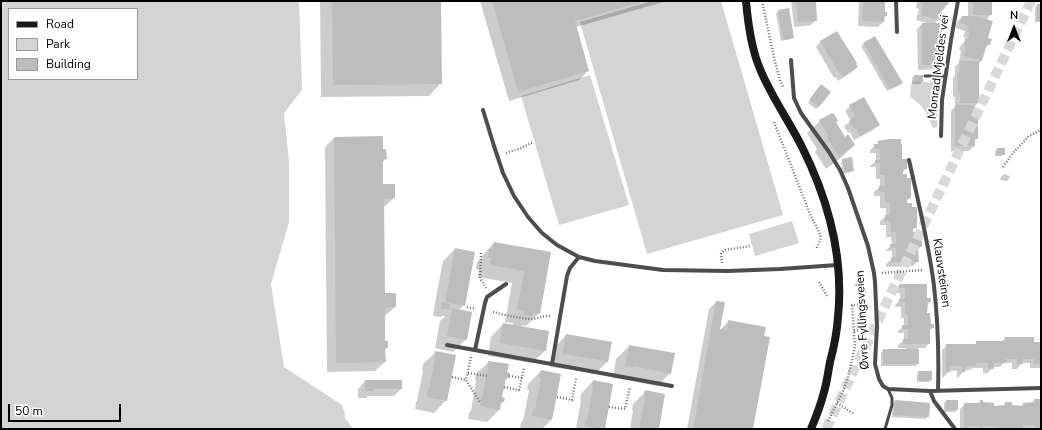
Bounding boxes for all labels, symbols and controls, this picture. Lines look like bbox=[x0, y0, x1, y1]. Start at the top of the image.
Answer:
legend bbox=[8, 8, 138, 80]
north arrow bbox=[994, 8, 1034, 48]
text: N bbox=[1010, 8, 1018, 23]
street label: Monrad Mjeldes vei bbox=[925, 14, 953, 120]
text: Road bbox=[46, 16, 74, 32]
text: Park bbox=[46, 36, 70, 52]
text: Building bbox=[46, 56, 91, 72]
street label: Klauvsteinen bbox=[929, 238, 953, 308]
street label: Øvre Fyllingsveien bbox=[853, 270, 873, 370]
scale bar bbox=[10, 396, 123, 422]
text: 50 m bbox=[15, 403, 43, 419]

